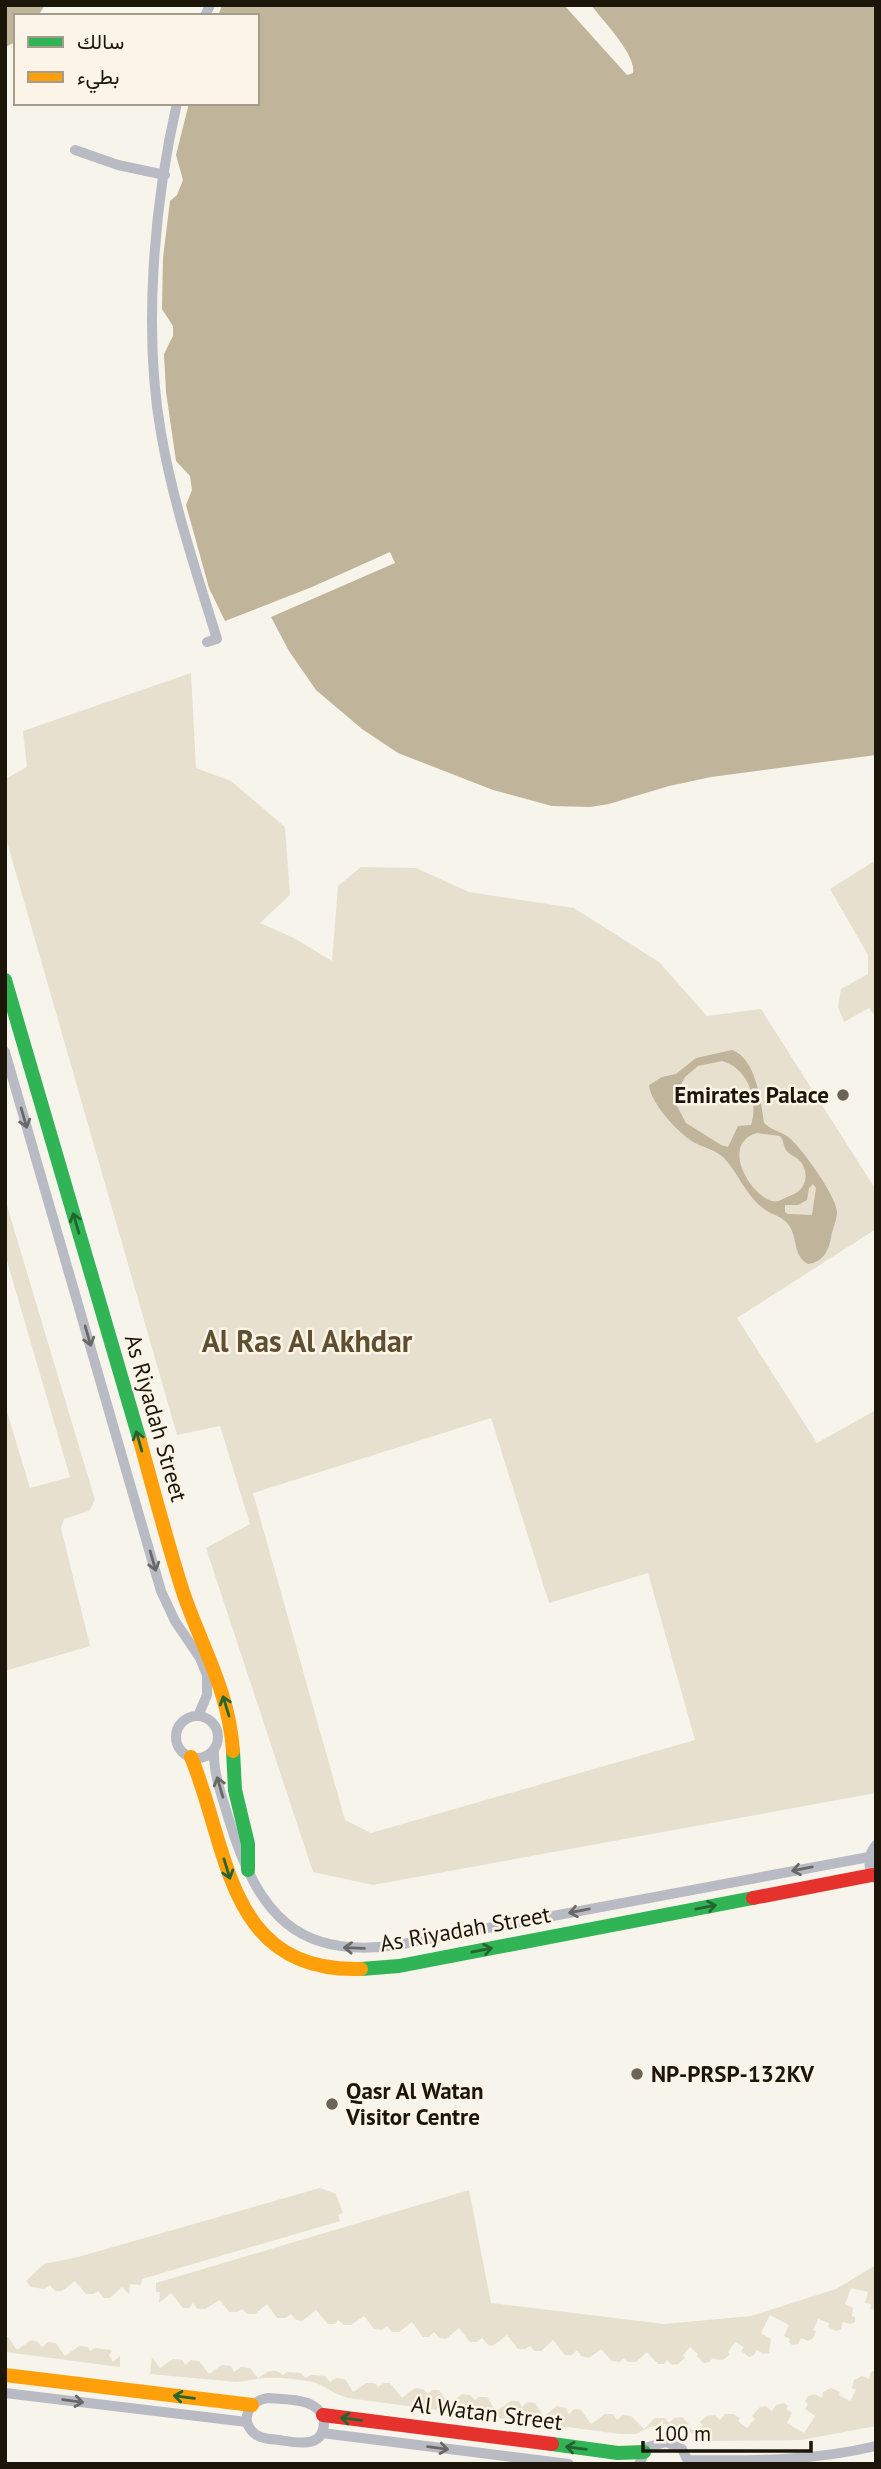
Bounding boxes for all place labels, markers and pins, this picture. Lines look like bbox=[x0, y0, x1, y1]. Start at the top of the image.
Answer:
place label: Emirates Palace bbox=[674, 1080, 829, 1109]
marker: Emirates Palace bbox=[835, 1087, 851, 1103]
place label: NP-PRSP-132KV bbox=[651, 2059, 815, 2088]
marker: NP-PRSP-132KV bbox=[629, 2066, 645, 2082]
place label: Qasr Al Watan Visitor Centre bbox=[345, 2076, 484, 2131]
marker: Qasr Al Watan Visitor Centre bbox=[324, 2096, 340, 2112]

